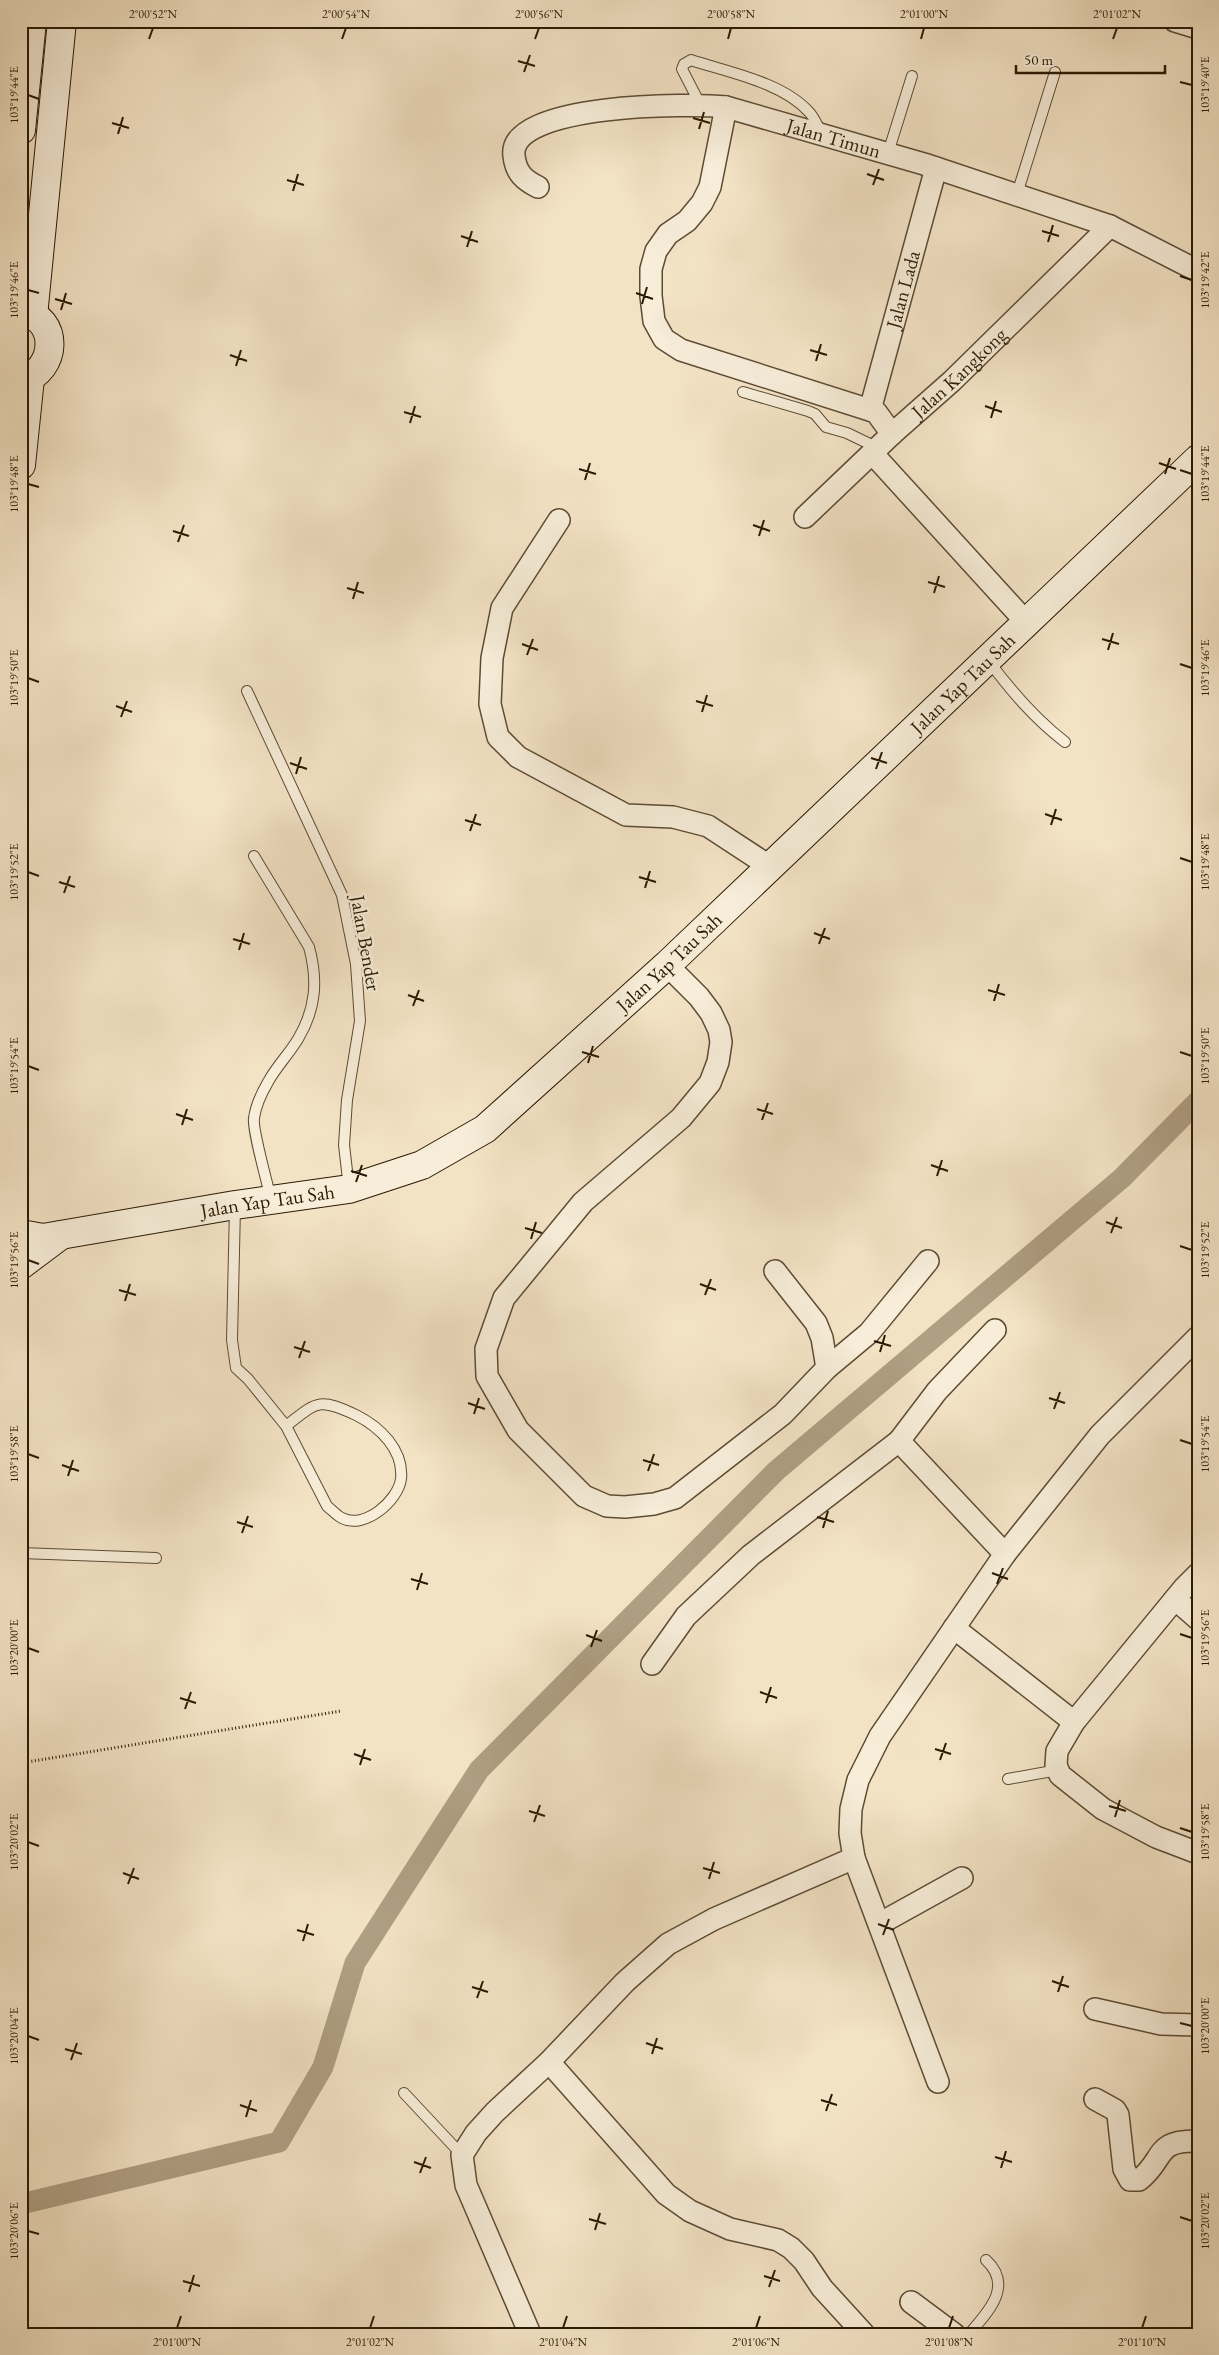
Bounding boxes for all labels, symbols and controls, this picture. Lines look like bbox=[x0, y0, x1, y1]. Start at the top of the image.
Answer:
text: 2°00'52"N bbox=[129, 6, 178, 22]
text: 2°00'54"N bbox=[322, 6, 371, 22]
text: 2°00'56"N bbox=[515, 6, 564, 22]
text: 2°00'58"N bbox=[707, 6, 756, 22]
text: 2°01'00"N bbox=[900, 6, 949, 22]
text: 2°01'02"N bbox=[1093, 6, 1142, 22]
scale bar bbox=[1016, 42, 1165, 74]
text: 50 m bbox=[1024, 50, 1053, 69]
text: 103°19'40"E bbox=[1197, 56, 1213, 113]
text: 103°19'44"E bbox=[6, 66, 22, 123]
street label: Jalan Timun bbox=[782, 112, 884, 164]
street label: Jalan Lada bbox=[879, 247, 926, 333]
text: 103°19'42"E bbox=[1197, 251, 1213, 308]
text: 103°19'46"E bbox=[6, 261, 22, 318]
street label: Jalan Kangkong bbox=[904, 321, 1012, 425]
text: 103°19'44"E bbox=[1197, 445, 1213, 502]
text: 103°19'48"E bbox=[6, 455, 22, 512]
street label: Jalan Yap Tau Sah bbox=[903, 627, 1021, 741]
text: 103°19'46"E bbox=[1197, 639, 1213, 696]
text: 103°19'50"E bbox=[6, 649, 22, 706]
text: 103°19'48"E bbox=[1197, 833, 1213, 890]
text: 103°19'52"E bbox=[6, 843, 22, 900]
street label: Jalan Bender bbox=[344, 891, 387, 993]
street label: Jalan Yap Tau Sah bbox=[609, 907, 727, 1019]
text: 103°19'50"E bbox=[1197, 1027, 1213, 1084]
text: 103°19'54"E bbox=[6, 1037, 22, 1094]
street label: Jalan Yap Tau Sah bbox=[196, 1178, 336, 1224]
text: 103°19'52"E bbox=[1197, 1221, 1213, 1278]
text: 103°19'56"E bbox=[6, 1231, 22, 1288]
text: 103°19'54"E bbox=[1197, 1415, 1213, 1472]
text: 103°19'58"E bbox=[6, 1425, 22, 1482]
text: 103°19'56"E bbox=[1197, 1609, 1213, 1666]
text: 103°20'00"E bbox=[6, 1619, 22, 1676]
text: 103°19'58"E bbox=[1197, 1803, 1213, 1860]
text: 103°20'02"E bbox=[6, 1813, 22, 1870]
text: 103°20'00"E bbox=[1197, 1997, 1213, 2054]
text: 103°20'04"E bbox=[6, 2007, 22, 2064]
text: 103°20'02"E bbox=[1197, 2192, 1213, 2249]
text: 103°20'06"E bbox=[6, 2202, 22, 2259]
text: 2°01'00"N bbox=[153, 2334, 202, 2350]
text: 2°01'02"N bbox=[346, 2334, 395, 2350]
text: 2°01'04"N bbox=[539, 2334, 588, 2350]
text: 2°01'06"N bbox=[732, 2334, 781, 2350]
text: 2°01'08"N bbox=[925, 2334, 974, 2350]
text: 2°01'10"N bbox=[1118, 2334, 1167, 2350]

